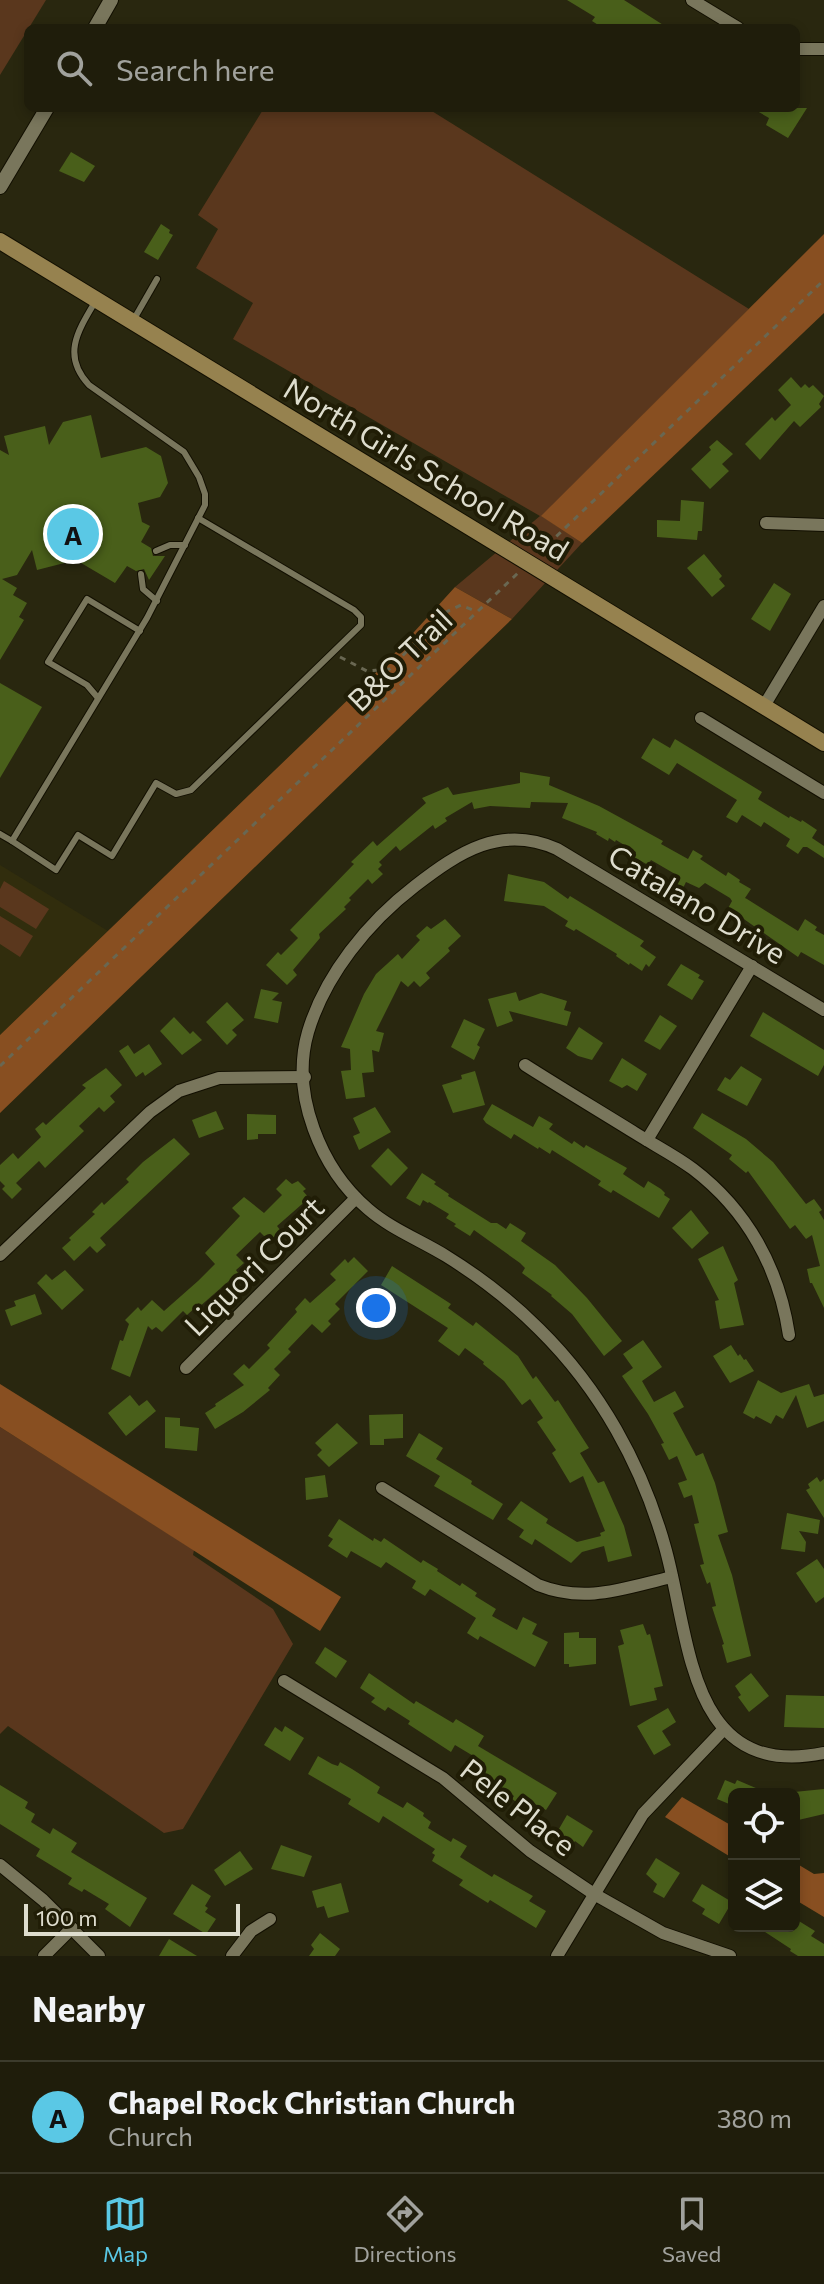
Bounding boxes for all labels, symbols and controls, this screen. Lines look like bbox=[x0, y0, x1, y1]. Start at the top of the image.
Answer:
search box bbox=[24, 24, 800, 112]
icon: search bbox=[52, 46, 96, 90]
text: Search here bbox=[116, 50, 275, 87]
street label: North Girls School Road bbox=[278, 368, 576, 568]
pin: A bbox=[47, 504, 99, 564]
street label: B&O Trail bbox=[339, 600, 459, 718]
street label: Catalano Drive bbox=[602, 835, 794, 971]
street label: Liquori Court bbox=[176, 1188, 330, 1342]
your location bbox=[356, 1288, 396, 1328]
street label: Pele Place bbox=[454, 1750, 584, 1862]
map controls bbox=[728, 1788, 800, 1932]
button: locate bbox=[728, 1788, 800, 1860]
button: layers bbox=[728, 1860, 800, 1932]
scale bar bbox=[24, 1900, 240, 1936]
text: 100 m bbox=[36, 1904, 98, 1931]
text: Nearby bbox=[32, 1987, 146, 2029]
text: Chapel Rock Christian Church bbox=[108, 2083, 515, 2120]
text: A bbox=[49, 2102, 67, 2133]
text: 380 m bbox=[717, 2102, 792, 2133]
text: Church bbox=[108, 2120, 193, 2151]
tab: Map bbox=[103, 2192, 148, 2267]
tab: Directions bbox=[353, 2192, 457, 2267]
tab: Saved bbox=[662, 2192, 721, 2267]

